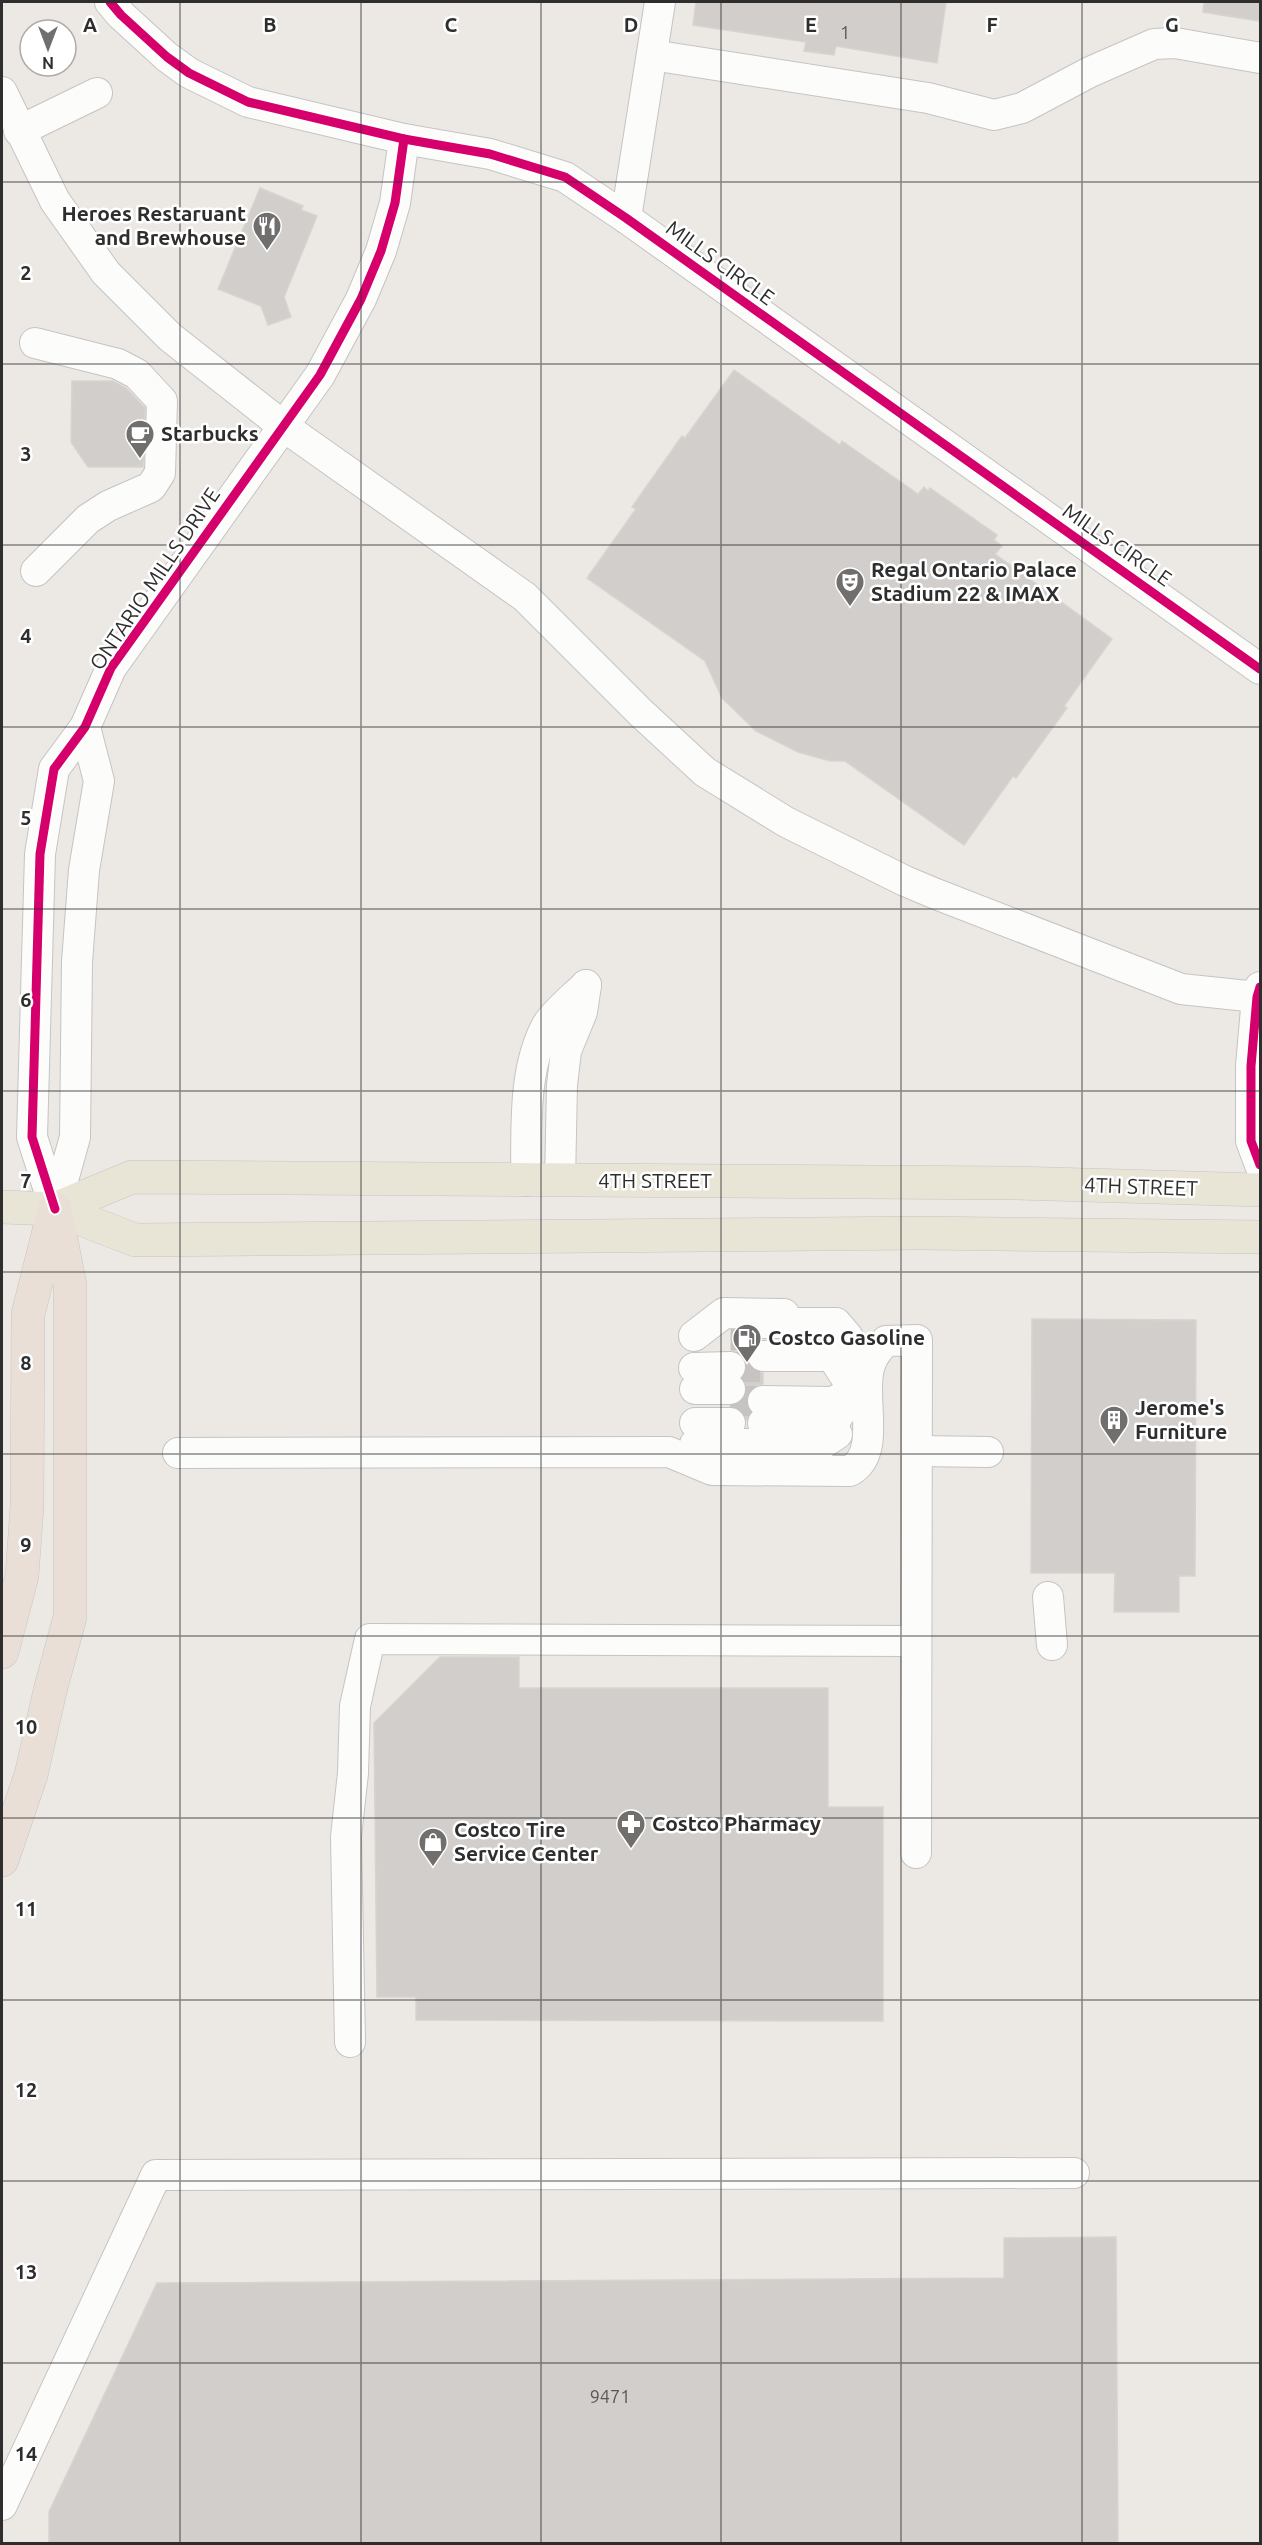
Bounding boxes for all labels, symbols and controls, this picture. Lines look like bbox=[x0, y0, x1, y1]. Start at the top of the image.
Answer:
text: A bbox=[83, 13, 97, 36]
text: B bbox=[263, 13, 277, 36]
text: C bbox=[445, 13, 458, 36]
text: D bbox=[624, 13, 638, 36]
text: E bbox=[805, 13, 817, 36]
text: F bbox=[986, 13, 998, 36]
text: G bbox=[1165, 13, 1179, 36]
north arrow bbox=[18, 18, 78, 78]
house number: 1 bbox=[840, 22, 850, 42]
text: N bbox=[42, 54, 54, 72]
place label: Heroes Restaruant and Brewhouse bbox=[61, 201, 246, 249]
restaurant icon: Heroes Restaruant and Brewhouse bbox=[251, 210, 283, 252]
street label: MILLS CIRCLE bbox=[662, 215, 779, 309]
text: 2 bbox=[20, 261, 32, 284]
cafe icon: Starbucks bbox=[124, 418, 156, 460]
place label: Starbucks bbox=[161, 421, 259, 445]
text: 3 bbox=[20, 442, 32, 465]
street label: ONTARIO MILLS DRIVE bbox=[84, 483, 224, 674]
street label: MILLS CIRCLE bbox=[1058, 498, 1177, 591]
place label: Regal Ontario Palace Stadium 22 & IMAX bbox=[871, 557, 1077, 605]
theatre icon: Regal Ontario Palace Stadium 22 & IMAX bbox=[834, 566, 866, 608]
text: 4 bbox=[20, 624, 32, 647]
text: 5 bbox=[20, 806, 32, 829]
text: 6 bbox=[20, 988, 32, 1011]
street label: 4TH STREET bbox=[598, 1168, 712, 1192]
text: 7 bbox=[20, 1169, 32, 1192]
street label: 4TH STREET bbox=[1084, 1172, 1199, 1200]
fuel station icon: Costco Gasoline bbox=[731, 1322, 763, 1364]
place label: Costco Gasoline bbox=[768, 1325, 925, 1349]
text: 8 bbox=[20, 1351, 32, 1374]
place label: Jerome's Furniture bbox=[1135, 1395, 1227, 1443]
building icon: Jerome's Furniture bbox=[1098, 1404, 1130, 1446]
text: 9 bbox=[20, 1533, 32, 1556]
text: 10 bbox=[15, 1715, 37, 1738]
pharmacy icon: Costco Pharmacy bbox=[615, 1808, 647, 1850]
place label: Costco Pharmacy bbox=[652, 1811, 821, 1835]
place label: Costco Tire Service Center bbox=[454, 1817, 599, 1865]
shop icon: Costco Tire Service Center bbox=[417, 1826, 449, 1868]
text: 11 bbox=[15, 1897, 37, 1920]
text: 12 bbox=[15, 2078, 37, 2101]
text: 13 bbox=[15, 2260, 37, 2283]
house number: 9471 bbox=[590, 2386, 630, 2406]
text: 14 bbox=[15, 2442, 37, 2465]

